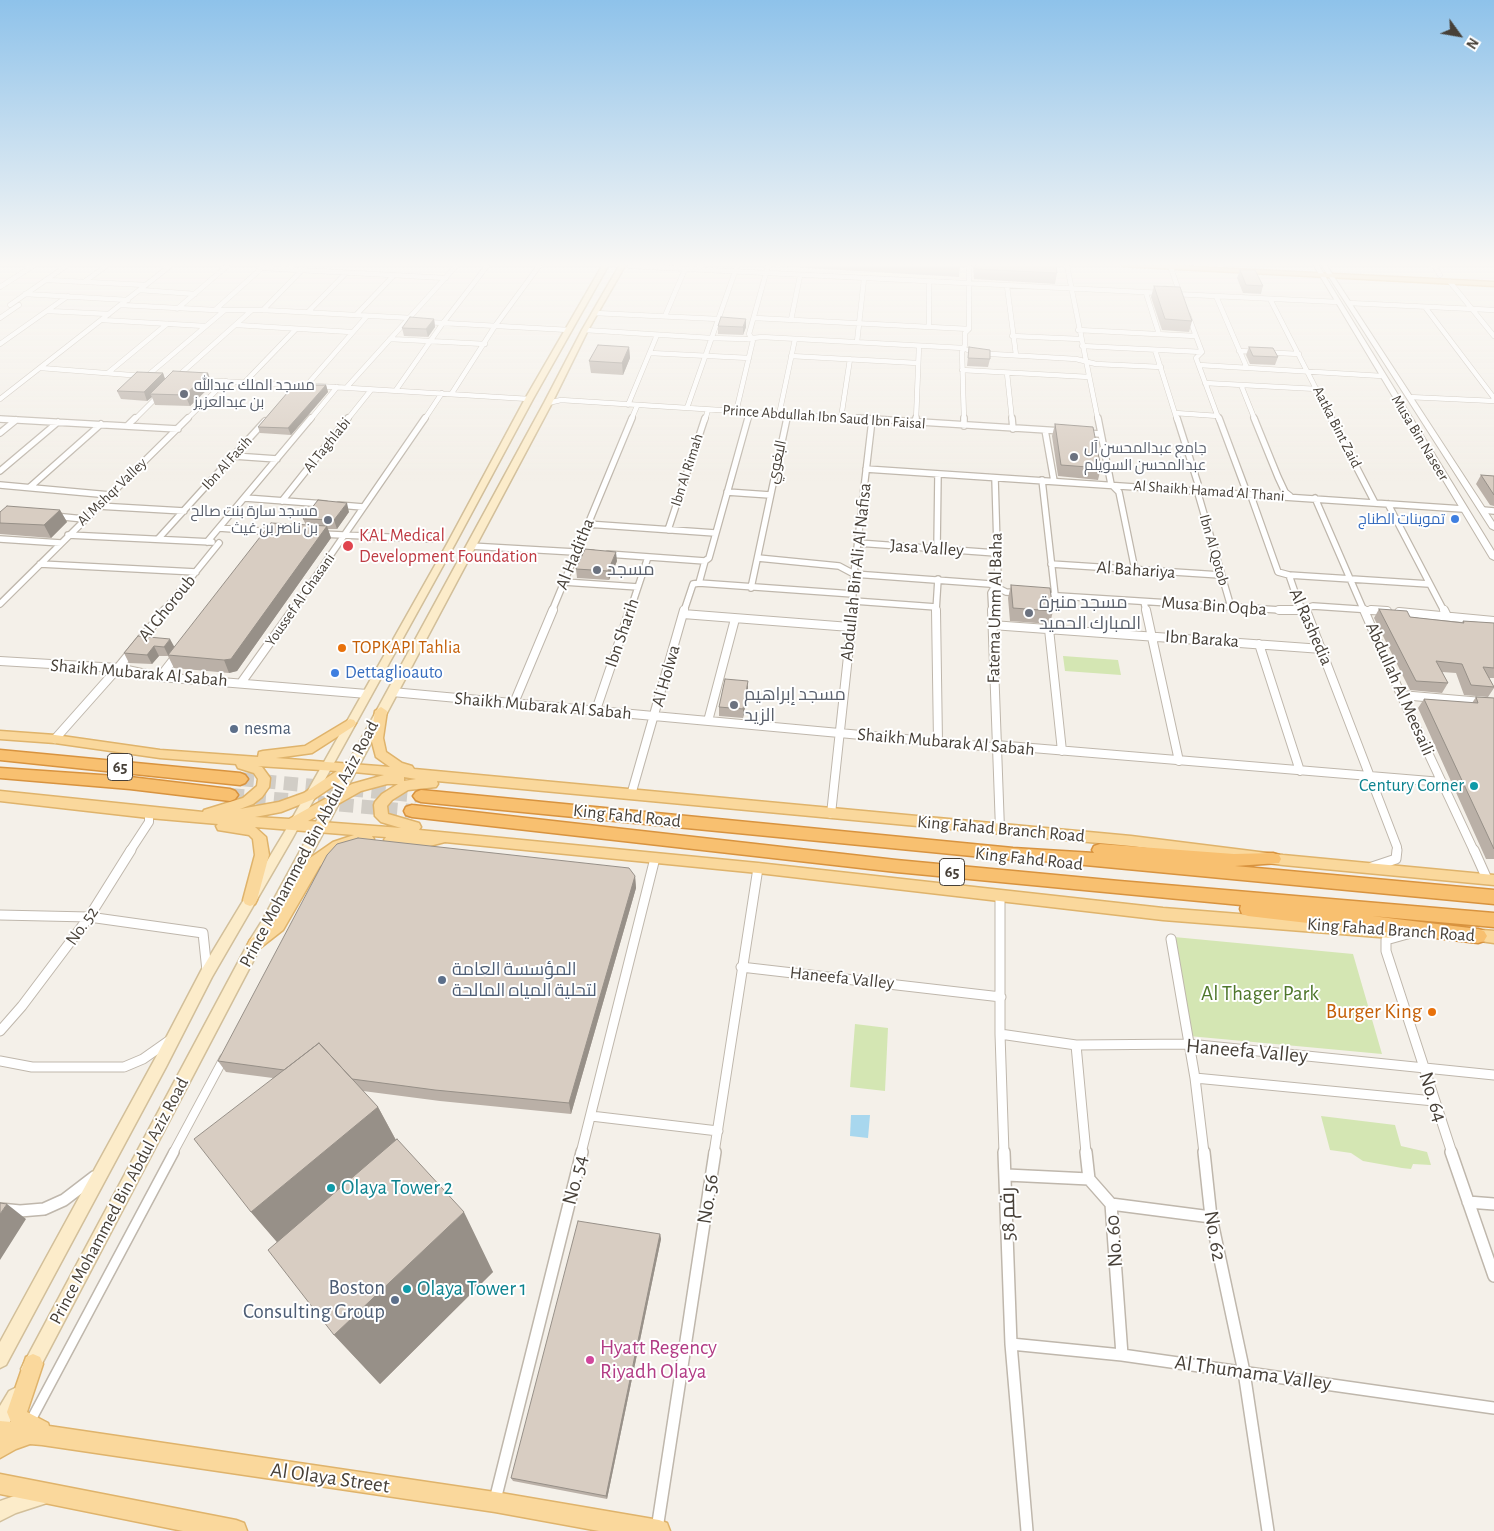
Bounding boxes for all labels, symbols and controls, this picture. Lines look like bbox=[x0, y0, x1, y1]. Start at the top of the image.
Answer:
north arrow bbox=[1434, 10, 1484, 60]
text: N bbox=[1463, 35, 1480, 51]
place label: مسجد الملك عبدالله بن عبدالعزيز bbox=[194, 376, 315, 411]
street label: Aatka Bint Zaid bbox=[1309, 383, 1365, 471]
marker: مسجد الملك عبدالله بن عبدالعزيز bbox=[178, 388, 190, 400]
street label: Musa Bin Naseer bbox=[1387, 392, 1453, 484]
street label: Prince Abdullah Ibn Saud Ibn Faisal bbox=[722, 401, 926, 433]
street label: Al Taghlabi bbox=[299, 414, 355, 476]
street label: Ibn Al Rimah bbox=[667, 431, 707, 509]
street label: Ibn Al Fasih bbox=[198, 432, 256, 494]
street label: البغوي bbox=[764, 439, 790, 485]
place label: جامع عبدالمحسن آل عبدالمحسن السويلم bbox=[1084, 439, 1207, 474]
marker: جامع عبدالمحسن آل عبدالمحسن السويلم bbox=[1068, 451, 1080, 463]
street label: Al Mshqr Valley bbox=[73, 454, 151, 530]
street label: Al Shaikh Hamad Al Thani bbox=[1133, 477, 1285, 505]
street label: Abdullah Bin Ali Al Nafisa bbox=[836, 482, 876, 662]
place label: مسجد سارة بنت صالح بن ناصر بن غيث bbox=[191, 502, 318, 537]
place label: تموينات الطناج bbox=[1358, 510, 1445, 528]
street label: Ibn Al Qotob bbox=[1195, 512, 1233, 588]
marker: تموينات الطناج bbox=[1449, 513, 1461, 525]
marker: مسجد سارة بنت صالح بن ناصر بن غيث bbox=[322, 514, 334, 526]
street label: Al Haditha bbox=[551, 515, 599, 593]
place label: KAL Medical Development Foundation bbox=[359, 525, 538, 568]
street label: Fatema Umm Al Baha bbox=[983, 532, 1007, 684]
street label: Jasa Valley bbox=[889, 535, 965, 561]
marker: KAL Medical Development Foundation bbox=[341, 539, 355, 553]
street label: Youssef Al Ghasani bbox=[261, 550, 339, 650]
street label: Al Bahariya bbox=[1096, 556, 1176, 584]
place label: مسجد bbox=[607, 559, 655, 581]
marker: مسجد bbox=[591, 564, 603, 576]
street label: Al Ghoroub bbox=[134, 570, 200, 646]
street label: Al Rashedia bbox=[1284, 585, 1338, 669]
place label: مسجد منيرة المبارك الحميد bbox=[1039, 592, 1141, 634]
street label: Musa Bin Oqba bbox=[1161, 592, 1267, 620]
street label: Ibn Sharih bbox=[600, 596, 644, 670]
marker: مسجد منيرة المبارك الحميد bbox=[1023, 607, 1035, 619]
street label: Abdullah Al Meesaili bbox=[1361, 619, 1439, 759]
street label: Ibn Baraka bbox=[1164, 626, 1240, 652]
place label: TOPKAPI Tahlia bbox=[352, 637, 461, 659]
marker: TOPKAPI Tahlia bbox=[336, 642, 348, 654]
street label: Al Holwa bbox=[647, 643, 685, 709]
street label: Shaikh Mubarak Al Sabah bbox=[50, 655, 228, 691]
place label: Dettaglioauto bbox=[345, 662, 443, 684]
marker: Dettaglioauto bbox=[329, 667, 341, 679]
place label: مسجد إبراهيم الزيد bbox=[744, 684, 846, 726]
street label: Shaikh Mubarak Al Sabah bbox=[454, 688, 632, 724]
marker: مسجد إبراهيم الزيد bbox=[728, 699, 740, 711]
street label: Prince Mohammed Bin Abdul Aziz Road bbox=[235, 717, 383, 971]
place label: nesma bbox=[244, 718, 291, 740]
marker: nesma bbox=[228, 723, 240, 735]
street label: Shaikh Mubarak Al Sabah bbox=[857, 724, 1035, 760]
road number: 65 bbox=[108, 754, 132, 780]
place label: Century Corner bbox=[1359, 775, 1464, 797]
marker: Century Corner bbox=[1468, 780, 1480, 792]
street label: King Fahd Road bbox=[572, 800, 682, 832]
street label: King Fahad Branch Road bbox=[916, 811, 1086, 847]
street label: King Fahd Road bbox=[974, 843, 1084, 875]
road number: 65 bbox=[940, 859, 964, 886]
street label: No. 52 bbox=[61, 902, 103, 950]
street label: King Fahad Branch Road bbox=[1306, 913, 1476, 947]
place label: المؤسسة العامة لتحلية المياه المالحة bbox=[452, 959, 597, 1002]
street label: Haneefa Valley bbox=[789, 962, 895, 994]
marker: المؤسسة العامة لتحلية المياه المالحة bbox=[436, 974, 448, 986]
park label: Al Thager Park bbox=[1201, 981, 1319, 1007]
place label: Burger King bbox=[1326, 999, 1422, 1025]
marker: Burger King bbox=[1426, 1006, 1438, 1018]
street label: Haneefa Valley bbox=[1185, 1033, 1309, 1069]
street label: No. 64 bbox=[1413, 1069, 1453, 1125]
street label: Prince Mohammed Bin Abdul Aziz Road bbox=[45, 1074, 193, 1328]
street label: No. 54 bbox=[557, 1153, 593, 1207]
street label: No. 56 bbox=[692, 1172, 724, 1226]
place label: Olaya Tower 2 bbox=[341, 1175, 453, 1201]
marker: Olaya Tower 2 bbox=[325, 1182, 337, 1194]
street label: رقم 58 bbox=[995, 1187, 1021, 1241]
street label: No. 62 bbox=[1198, 1209, 1232, 1263]
street label: No. 60 bbox=[1100, 1214, 1128, 1268]
place label: Boston Consulting Group bbox=[243, 1275, 385, 1325]
place label: Olaya Tower 1 bbox=[417, 1276, 527, 1302]
marker: Olaya Tower 1 bbox=[401, 1283, 413, 1295]
marker: Boston Consulting Group bbox=[389, 1294, 401, 1306]
place label: Hyatt Regency Riyadh Olaya bbox=[600, 1335, 717, 1385]
street label: Al Thumama Valley bbox=[1173, 1350, 1333, 1396]
marker: Hyatt Regency Riyadh Olaya bbox=[584, 1354, 596, 1366]
street label: Al Olaya Street bbox=[269, 1457, 391, 1499]

